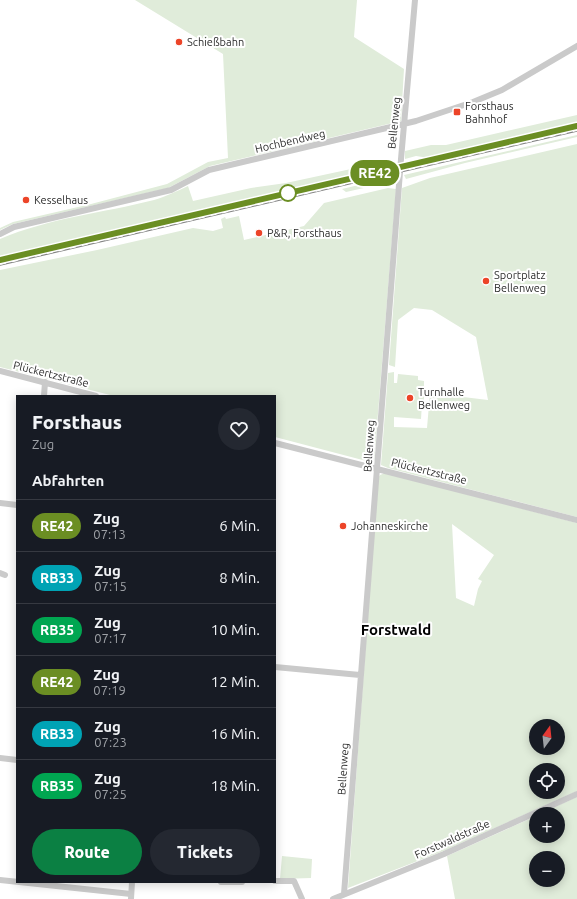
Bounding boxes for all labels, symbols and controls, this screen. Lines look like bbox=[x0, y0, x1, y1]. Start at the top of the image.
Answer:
place label: Schießbahn bbox=[187, 36, 244, 48]
marker: Schießbahn bbox=[174, 37, 184, 47]
street label: Bellenweg bbox=[385, 96, 403, 150]
place label: Forsthaus Bahnhof bbox=[465, 100, 514, 125]
marker: Forsthaus Bahnhof bbox=[452, 107, 462, 117]
street label: Hochbendweg bbox=[254, 127, 326, 155]
line badge: RE42 bbox=[347, 160, 403, 186]
text: RE42 bbox=[358, 165, 392, 181]
unlabelled marker bbox=[279, 184, 297, 202]
place label: Kesselhaus bbox=[34, 194, 88, 206]
marker: Kesselhaus bbox=[21, 195, 31, 205]
place label: P&R, Forsthaus bbox=[267, 227, 342, 239]
marker: P&R, Forsthaus bbox=[254, 228, 264, 238]
place label: Sportplatz Bellenweg bbox=[494, 269, 546, 294]
marker: Sportplatz Bellenweg bbox=[481, 276, 491, 286]
street label: Plückertzstraße bbox=[12, 359, 90, 389]
place label: Turnhalle Bellenweg bbox=[418, 386, 470, 411]
marker: Turnhalle Bellenweg bbox=[405, 393, 415, 403]
button: heart bbox=[218, 408, 260, 450]
text: Forsthaus bbox=[32, 411, 122, 433]
street label: Bellenweg bbox=[361, 420, 377, 472]
text: Zug bbox=[32, 437, 54, 451]
street label: Plückertzstraße bbox=[390, 456, 468, 486]
text: Abfahrten bbox=[32, 472, 104, 489]
text: Zug bbox=[93, 510, 120, 527]
text: 6 Min. bbox=[219, 517, 260, 534]
text: RE42 bbox=[40, 518, 73, 534]
place label: Johanneskirche bbox=[351, 520, 428, 532]
marker: Johanneskirche bbox=[338, 521, 348, 531]
text: 07:13 bbox=[93, 527, 126, 541]
text: Zug bbox=[94, 562, 121, 579]
text: 8 Min. bbox=[219, 569, 260, 586]
text: RB33 bbox=[40, 570, 74, 586]
text: 07:15 bbox=[94, 579, 127, 593]
text: Zug bbox=[94, 614, 121, 631]
text: 10 Min. bbox=[211, 621, 260, 638]
district label: Forstwald bbox=[361, 621, 431, 638]
text: RB35 bbox=[40, 622, 74, 638]
text: 07:17 bbox=[94, 631, 127, 645]
text: Zug bbox=[93, 666, 120, 683]
text: 12 Min. bbox=[211, 673, 260, 690]
text: RE42 bbox=[40, 674, 73, 690]
text: 07:19 bbox=[93, 683, 126, 697]
text: Zug bbox=[94, 718, 121, 735]
north arrow bbox=[529, 719, 565, 755]
map controls bbox=[529, 719, 565, 887]
text: 16 Min. bbox=[211, 725, 260, 742]
text: RB33 bbox=[40, 726, 74, 742]
text: 07:23 bbox=[94, 735, 127, 749]
street label: Bellenweg bbox=[335, 743, 351, 795]
button: locate bbox=[529, 763, 565, 799]
text: Zug bbox=[94, 770, 121, 787]
text: 18 Min. bbox=[211, 777, 260, 794]
text: RB35 bbox=[40, 778, 74, 794]
text: 07:25 bbox=[94, 787, 127, 801]
button: + bbox=[529, 807, 565, 843]
street label: Forstwaldstraße bbox=[413, 817, 491, 861]
button: Route bbox=[32, 829, 142, 875]
button: Tickets bbox=[150, 829, 260, 875]
button: − bbox=[529, 851, 565, 887]

